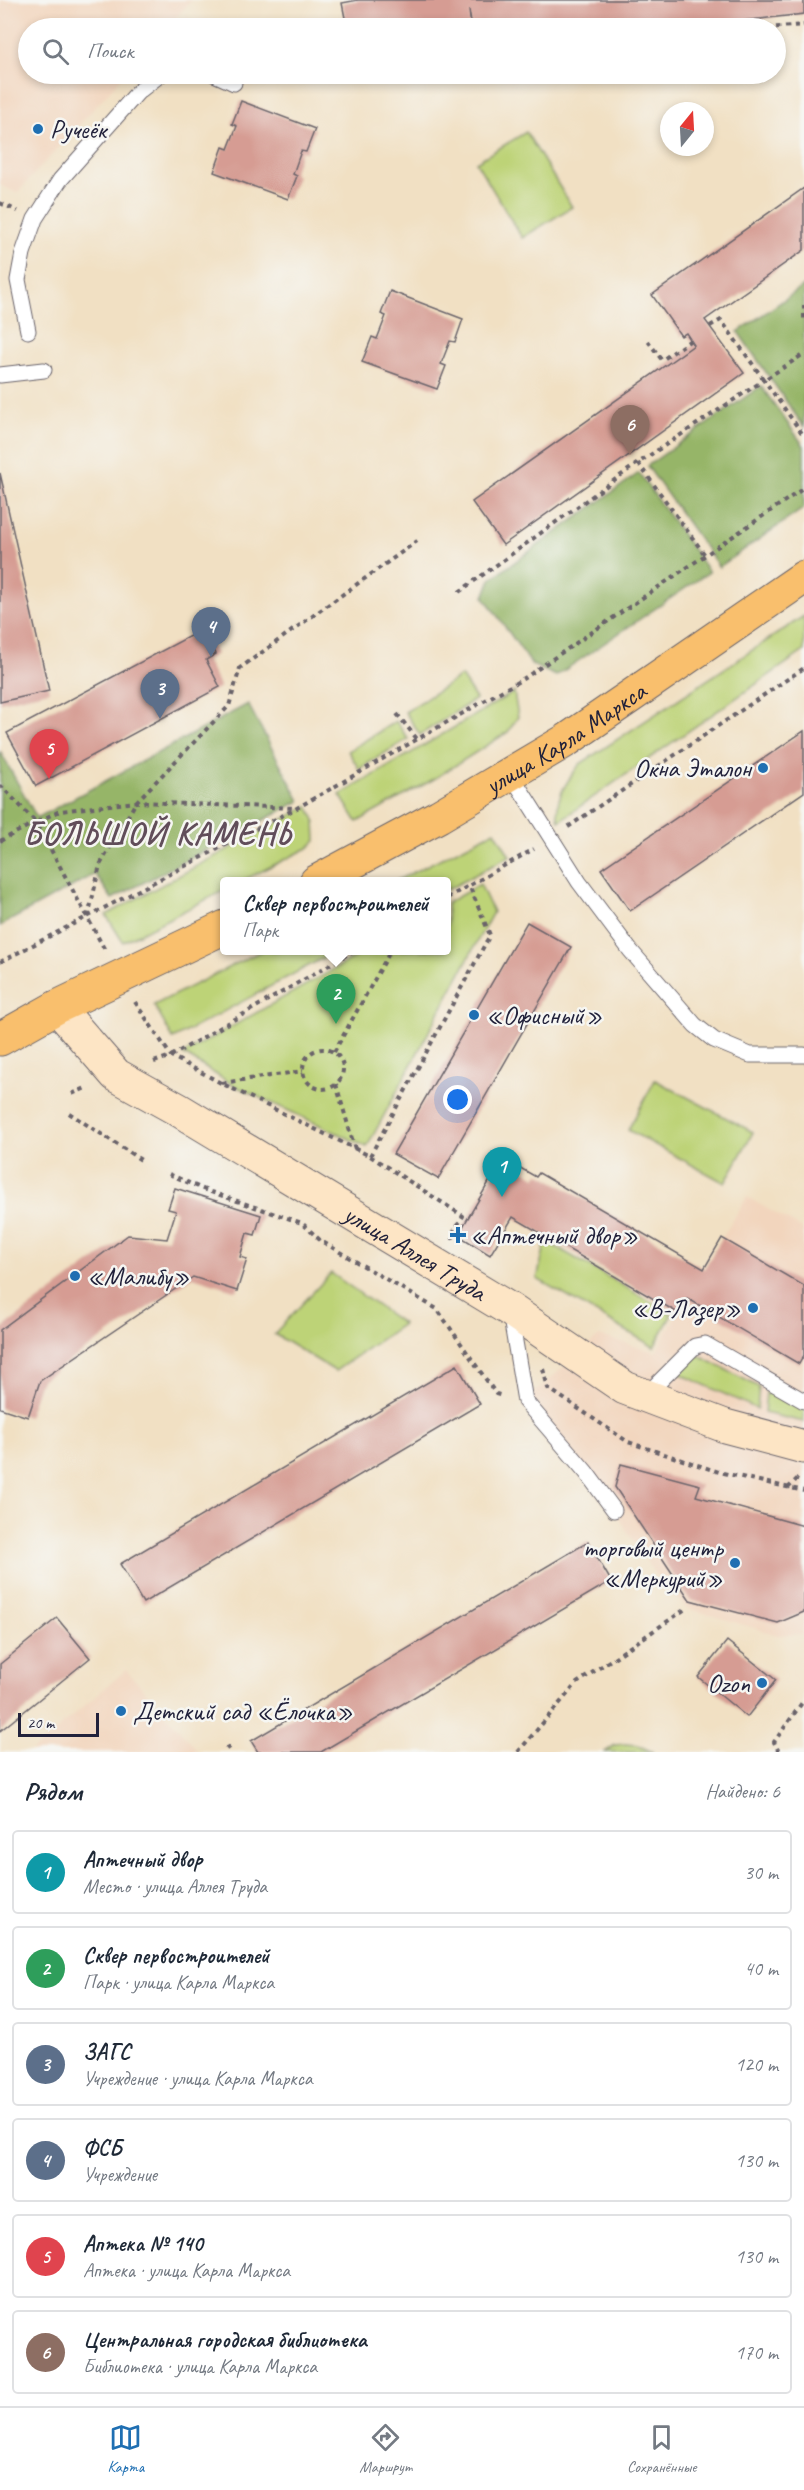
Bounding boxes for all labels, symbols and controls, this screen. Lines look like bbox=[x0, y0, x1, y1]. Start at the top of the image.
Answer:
search box bbox=[18, 18, 786, 84]
icon: search bbox=[39, 35, 72, 68]
text: Поиск bbox=[87, 37, 133, 65]
north arrow bbox=[660, 102, 714, 156]
place label: Ручеёк bbox=[50, 113, 109, 146]
marker: Ручеёк bbox=[31, 122, 45, 136]
pin: 6 bbox=[610, 406, 650, 455]
pin: 4 bbox=[192, 608, 230, 657]
pin: 3 bbox=[140, 670, 180, 719]
street label: улица Карла Маркса bbox=[477, 673, 653, 803]
pin: 5 bbox=[29, 730, 68, 779]
place label: Окна Эталон bbox=[634, 752, 753, 785]
marker: Окна Эталон bbox=[756, 761, 770, 775]
district label: БОЛЬШОЙ КАМЕНЬ bbox=[24, 813, 293, 854]
popup bbox=[220, 877, 451, 955]
text: Сквер первостроителей bbox=[242, 890, 429, 918]
text: Парк bbox=[242, 918, 278, 943]
pin: 2 bbox=[316, 974, 356, 1024]
place label: «Офисный» bbox=[486, 999, 602, 1032]
marker: «Офисный» bbox=[467, 1008, 481, 1022]
your location bbox=[443, 1085, 472, 1114]
pin: 1 bbox=[482, 1148, 522, 1197]
street label: улица Аллея Труда bbox=[336, 1196, 494, 1309]
place label: «Аптечный двор» bbox=[470, 1219, 638, 1252]
marker: «Аптечный двор» bbox=[451, 1228, 465, 1242]
place label: «Малибу» bbox=[87, 1260, 190, 1293]
marker: «Малибу» bbox=[68, 1269, 82, 1283]
place label: «В-Лазер» bbox=[632, 1292, 741, 1326]
marker: «В-Лазер» bbox=[746, 1301, 760, 1315]
place label: торговый центр «Меркурий» bbox=[583, 1532, 724, 1595]
marker: торговый центр «Меркурий» bbox=[728, 1556, 742, 1570]
place label: Ozon bbox=[707, 1667, 750, 1700]
marker: Ozon bbox=[755, 1676, 769, 1690]
place label: Детский сад «Ёлочка» bbox=[133, 1695, 353, 1728]
marker: Детский сад «Ёлочка» bbox=[114, 1704, 128, 1718]
scale bar bbox=[18, 1710, 99, 1738]
text: 20 m bbox=[27, 1713, 54, 1733]
text: Рядом bbox=[24, 1775, 82, 1808]
text: Найдено: 6 bbox=[705, 1779, 780, 1804]
text: Аптечный двор bbox=[83, 1846, 203, 1874]
text: 1 bbox=[41, 1860, 50, 1885]
text: 30 m bbox=[744, 1860, 778, 1885]
text: Место · улица Аллея Труда bbox=[83, 1874, 267, 1899]
text: Сквер первостроителей bbox=[83, 1942, 269, 1970]
text: 2 bbox=[41, 1956, 50, 1981]
text: 40 m bbox=[744, 1956, 778, 1981]
text: Парк · улица Карла Маркса bbox=[83, 1970, 274, 1995]
text: ЗАГС bbox=[83, 2038, 131, 2066]
text: 3 bbox=[41, 2052, 50, 2077]
text: 120 m bbox=[735, 2052, 778, 2077]
text: Учреждение · улица Карла Маркса bbox=[83, 2066, 312, 2091]
text: ФСБ bbox=[83, 2134, 122, 2162]
text: 4 bbox=[41, 2148, 50, 2173]
text: 130 m bbox=[735, 2148, 778, 2173]
text: Учреждение bbox=[83, 2162, 157, 2187]
text: Аптека № 140 bbox=[83, 2230, 203, 2258]
text: 5 bbox=[41, 2244, 50, 2269]
text: 130 m bbox=[735, 2244, 778, 2269]
text: Аптека · улица Карла Маркса bbox=[83, 2258, 290, 2283]
text: Центральная городская библиотека bbox=[83, 2326, 366, 2354]
text: 6 bbox=[41, 2340, 50, 2365]
text: 170 m bbox=[735, 2340, 778, 2365]
text: Библиотека · улица Карла Маркса bbox=[83, 2354, 317, 2379]
tab: Карта bbox=[108, 2421, 144, 2477]
tab: Маршрут bbox=[359, 2421, 412, 2477]
tab: Сохранённые bbox=[627, 2421, 696, 2477]

